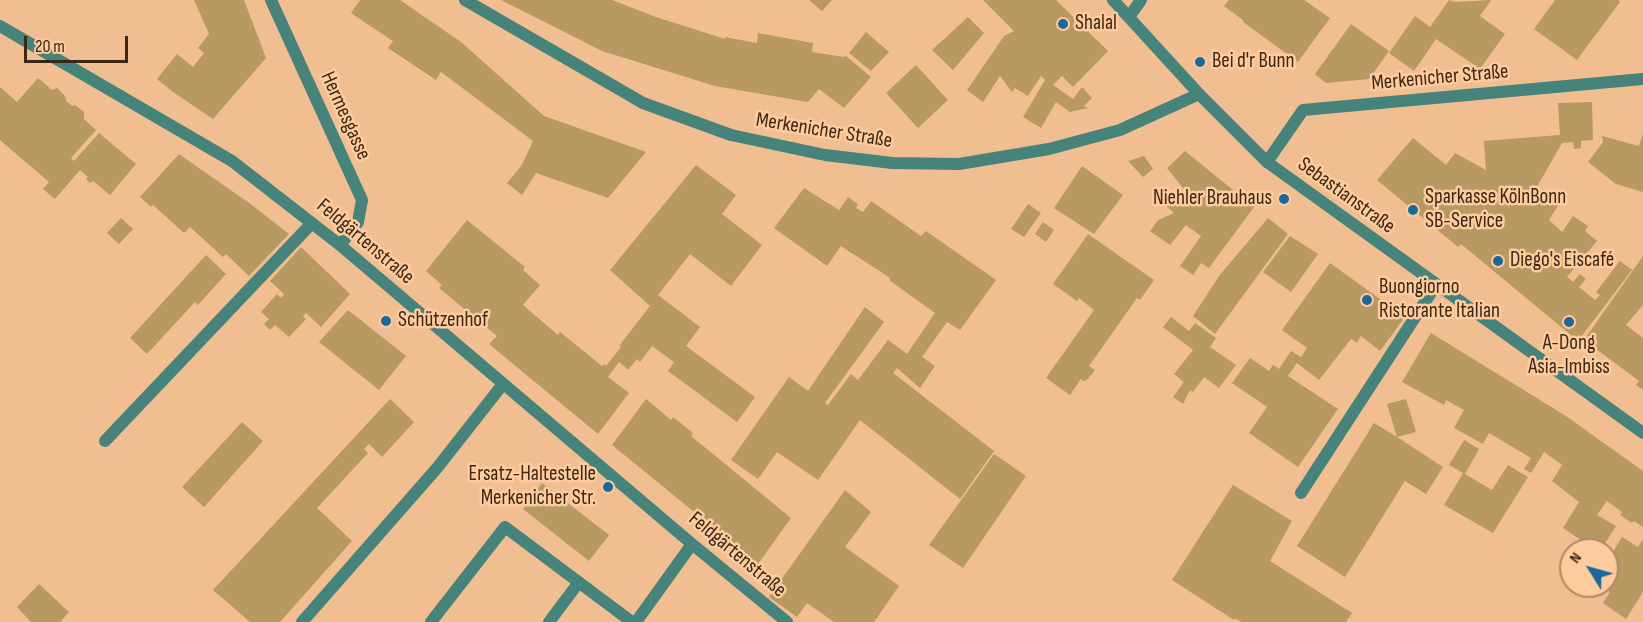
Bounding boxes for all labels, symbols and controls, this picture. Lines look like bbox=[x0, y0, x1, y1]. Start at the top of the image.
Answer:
place label: Shalal bbox=[1075, 11, 1117, 37]
marker: Shalal bbox=[1056, 17, 1070, 31]
scale bar bbox=[27, 24, 130, 62]
text: 20 m bbox=[35, 36, 65, 57]
place label: Bei d'r Bunn bbox=[1212, 49, 1295, 75]
marker: Bei d'r Bunn bbox=[1193, 55, 1207, 69]
street label: Merkenicher Straße bbox=[1370, 59, 1510, 97]
street label: Hermesgasse bbox=[314, 68, 376, 164]
street label: Merkenicher Straße bbox=[754, 108, 894, 154]
street label: Sebastianstraße bbox=[1292, 152, 1400, 240]
place label: Sparkasse KölnBonn SB-Service bbox=[1425, 185, 1566, 235]
place label: Niehler Brauhaus bbox=[1153, 186, 1272, 212]
marker: Niehler Brauhaus bbox=[1277, 192, 1291, 206]
street label: Feldgärtenstraße bbox=[311, 194, 419, 290]
marker: Sparkasse KölnBonn SB-Service bbox=[1406, 203, 1420, 217]
place label: Diego's Eiscafé bbox=[1510, 248, 1614, 274]
marker: Diego's Eiscafé bbox=[1491, 254, 1505, 268]
place label: Buongiorno Ristorante Italian bbox=[1379, 275, 1500, 325]
marker: Buongiorno Ristorante Italian bbox=[1360, 293, 1374, 307]
place label: Schützenhof bbox=[398, 308, 488, 334]
marker: Schützenhof bbox=[379, 314, 393, 328]
marker: A-Dong Asia-Imbiss bbox=[1562, 315, 1576, 329]
place label: A-Dong Asia-Imbiss bbox=[1528, 331, 1610, 381]
place label: Ersatz-Haltestelle Merkenicher Str. bbox=[469, 462, 596, 512]
marker: Ersatz-Haltestelle Merkenicher Str. bbox=[601, 480, 615, 494]
street label: Feldgärtenstraße bbox=[683, 507, 791, 603]
north arrow bbox=[1559, 538, 1619, 598]
text: N bbox=[1566, 549, 1586, 567]

